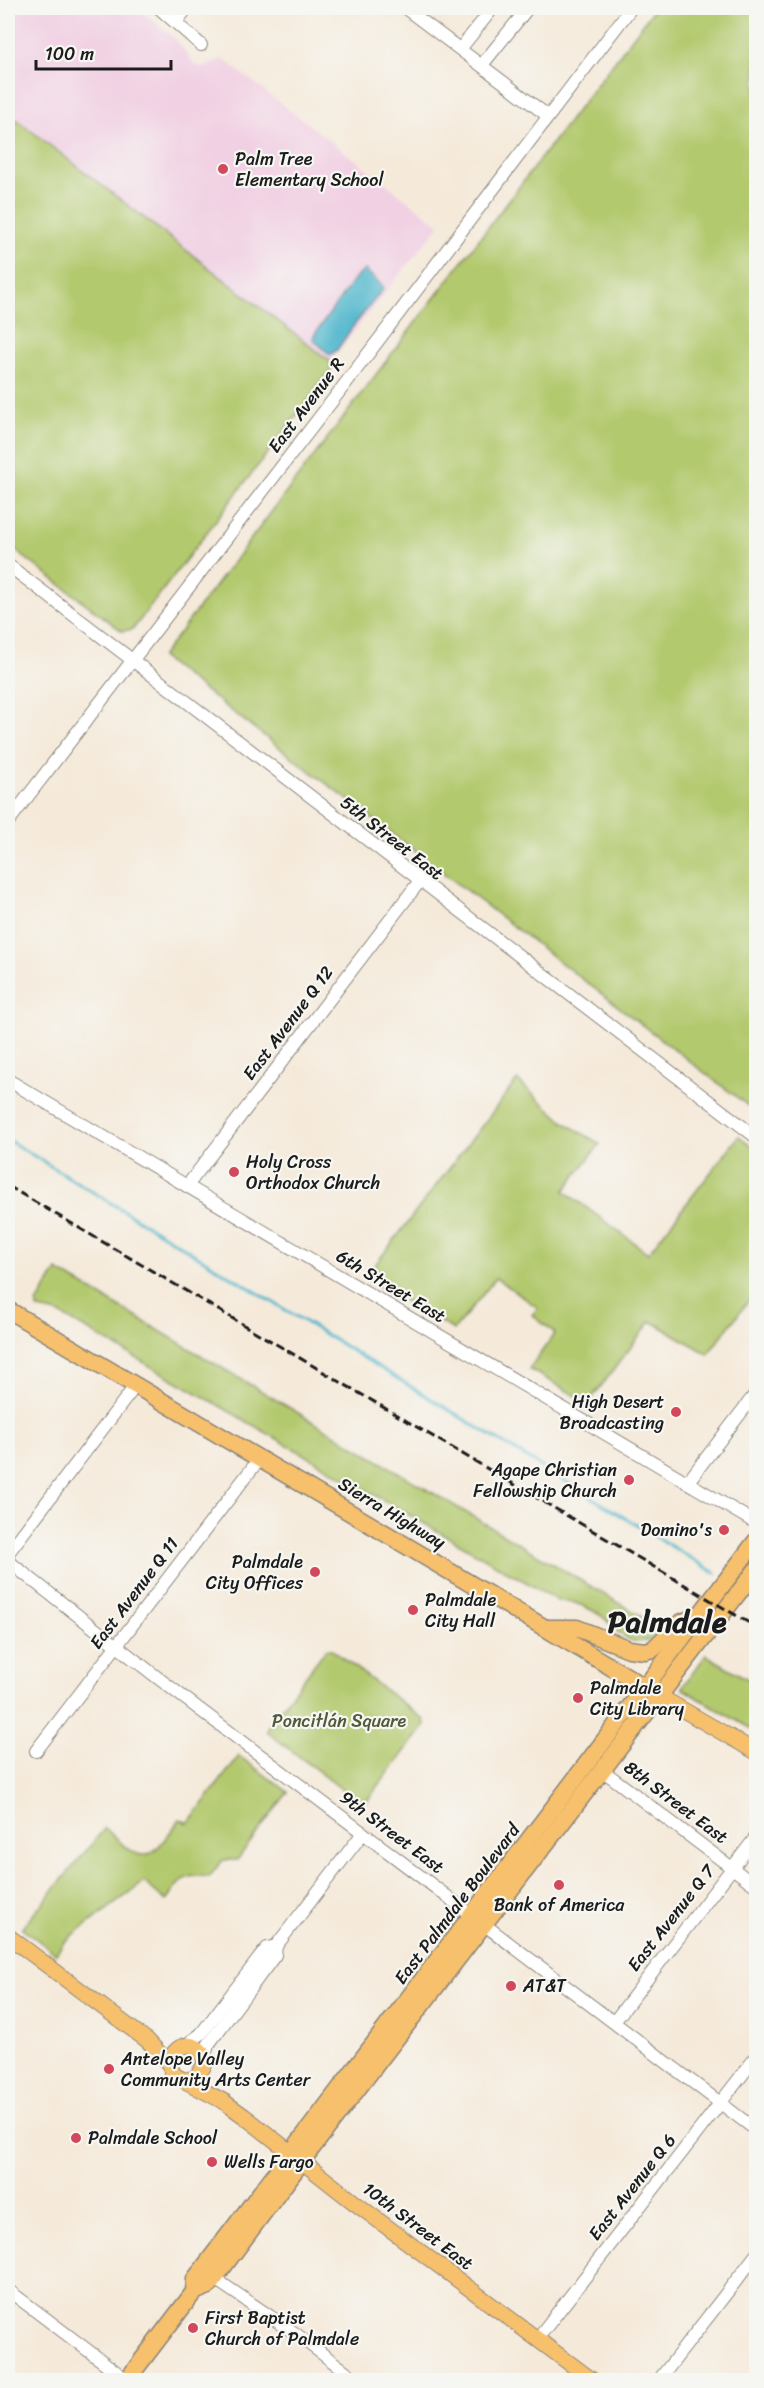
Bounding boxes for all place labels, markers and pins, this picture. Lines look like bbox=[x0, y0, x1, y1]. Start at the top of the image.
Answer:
place label: Palm Tree Elementary School bbox=[235, 143, 384, 196]
marker: Palm Tree Elementary School bbox=[216, 162, 230, 176]
place label: Holy Cross Orthodox Church bbox=[246, 1146, 380, 1199]
marker: Holy Cross Orthodox Church bbox=[227, 1165, 241, 1179]
place label: High Desert Broadcasting bbox=[560, 1386, 664, 1439]
marker: High Desert Broadcasting bbox=[669, 1405, 683, 1419]
place label: Agape Christian Fellowship Church bbox=[473, 1454, 617, 1507]
marker: Agape Christian Fellowship Church bbox=[622, 1473, 636, 1487]
place label: Domino's bbox=[641, 1514, 713, 1546]
marker: Domino's bbox=[717, 1523, 731, 1537]
place label: Palmdale City Offices bbox=[206, 1546, 304, 1599]
marker: Palmdale City Offices bbox=[308, 1565, 322, 1579]
place label: Palmdale City Hall bbox=[425, 1584, 497, 1637]
marker: Palmdale City Hall bbox=[406, 1603, 420, 1617]
place label: Palmdale City Library bbox=[590, 1672, 685, 1725]
marker: Palmdale City Library bbox=[571, 1691, 585, 1705]
marker: Bank of America bbox=[552, 1878, 566, 1892]
place label: Bank of America bbox=[494, 1889, 625, 1921]
place label: AT&T bbox=[522, 1970, 567, 2002]
marker: AT&T bbox=[504, 1979, 518, 1993]
place label: Antelope Valley Community Arts Center bbox=[120, 2043, 312, 2096]
marker: Antelope Valley Community Arts Center bbox=[102, 2062, 116, 2076]
place label: Palmdale School bbox=[88, 2122, 218, 2154]
marker: Palmdale School bbox=[69, 2131, 83, 2145]
place label: Wells Fargo bbox=[224, 2146, 314, 2178]
marker: Wells Fargo bbox=[205, 2155, 219, 2169]
place label: First Baptist Church of Palmdale bbox=[205, 2302, 359, 2355]
marker: First Baptist Church of Palmdale bbox=[186, 2321, 200, 2335]

